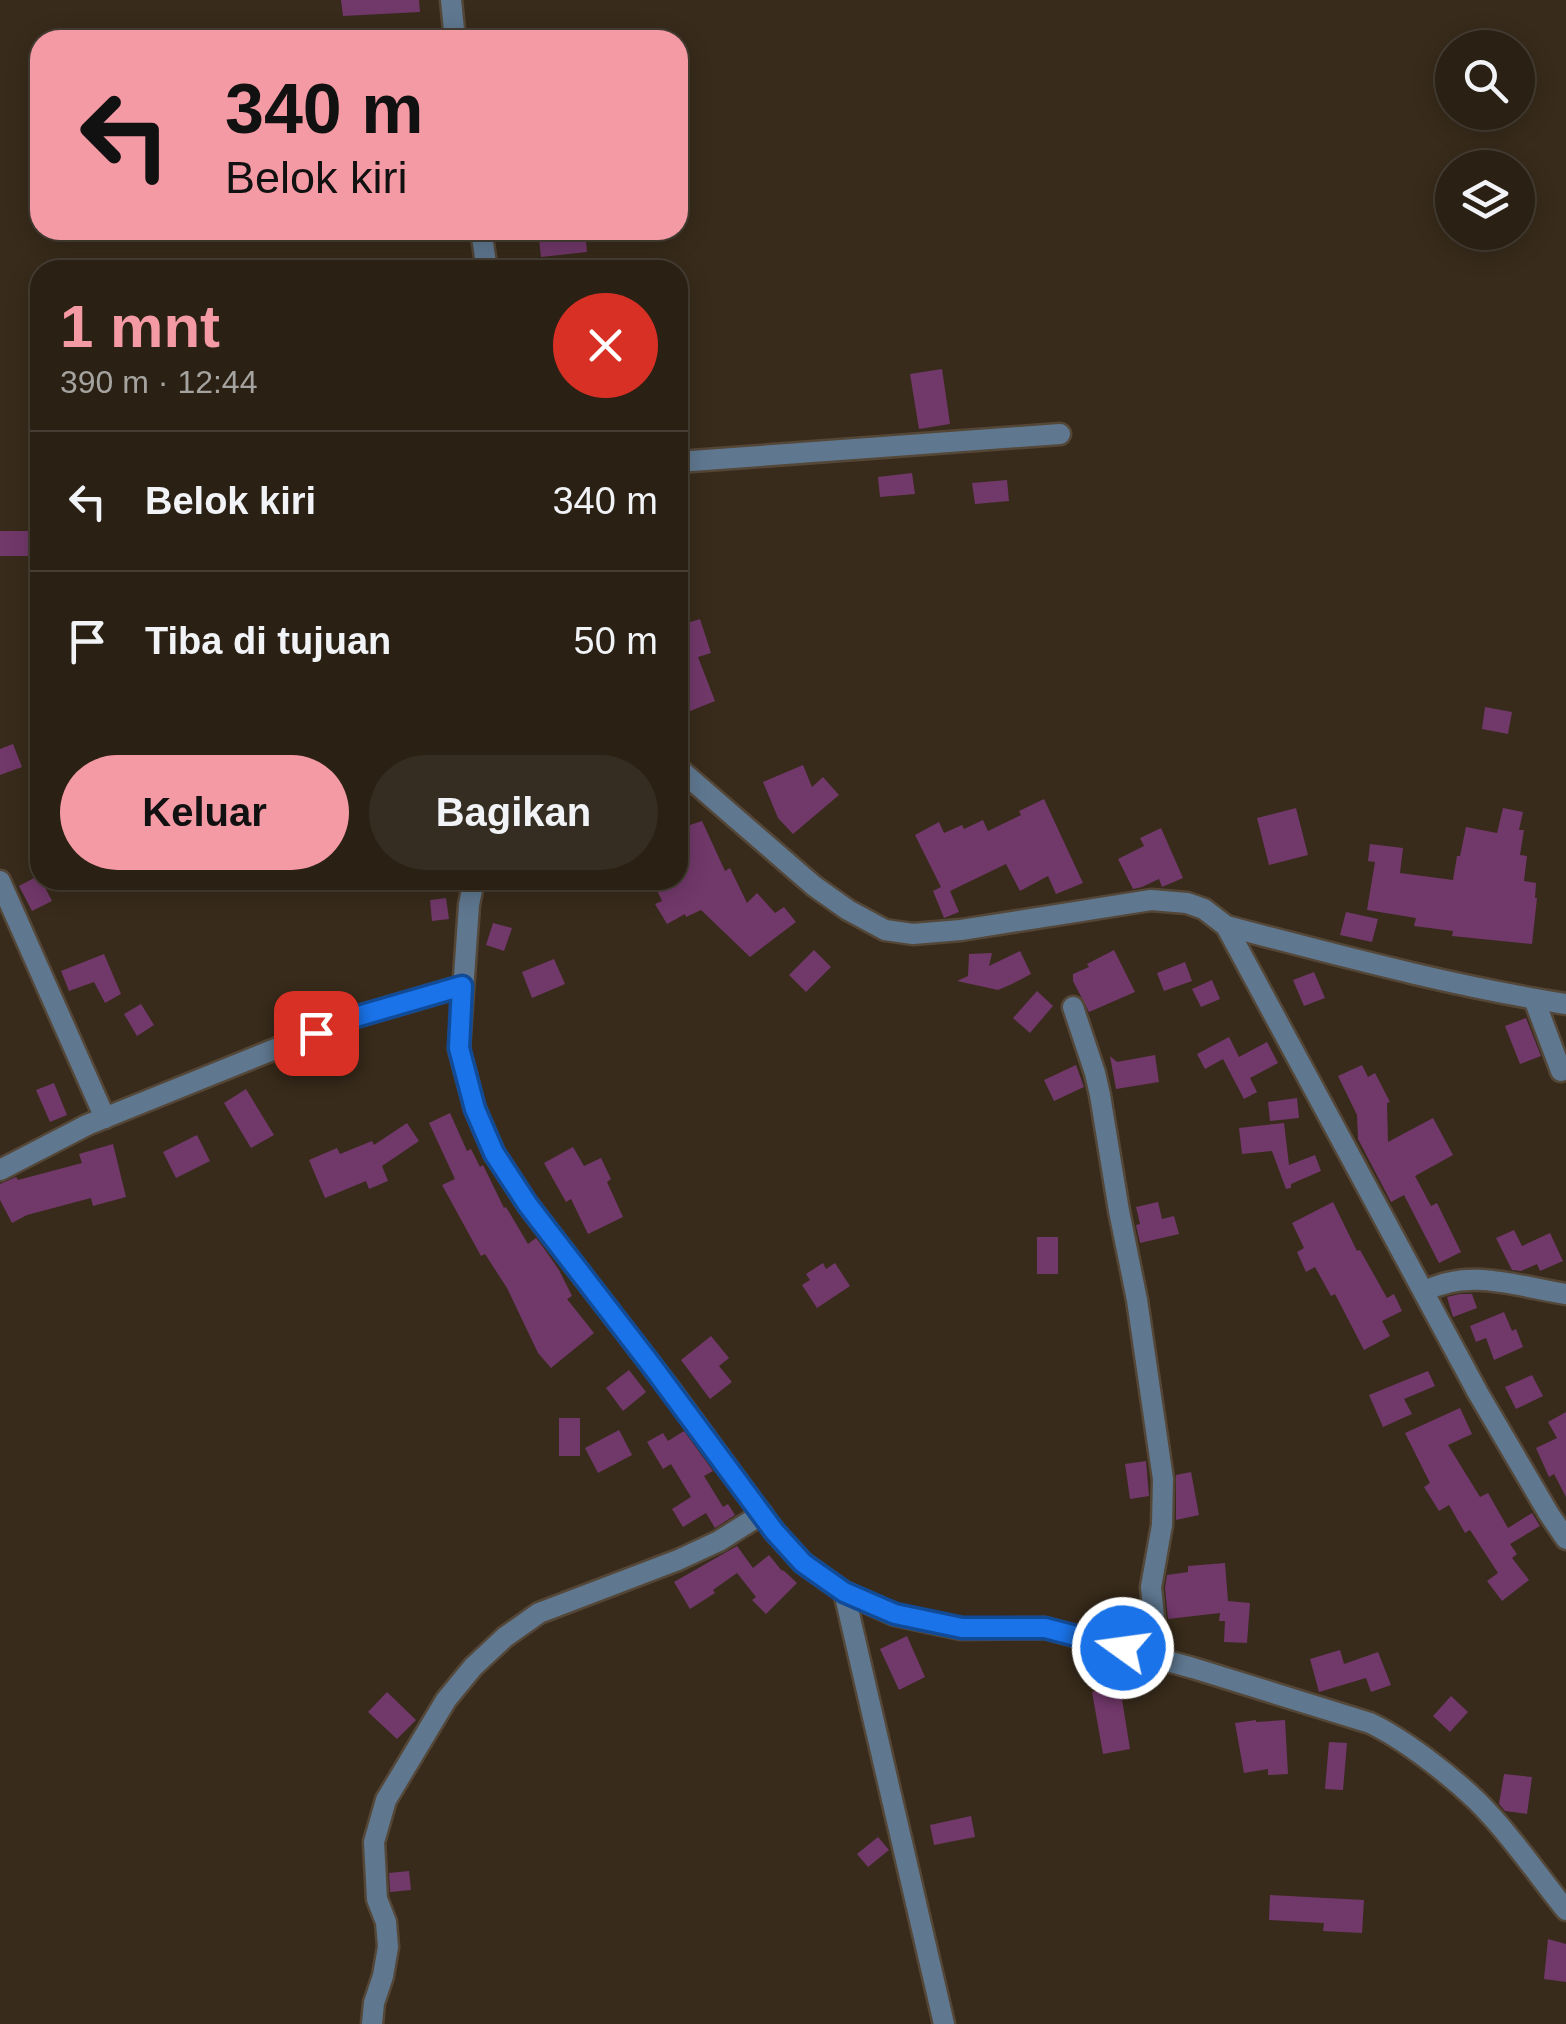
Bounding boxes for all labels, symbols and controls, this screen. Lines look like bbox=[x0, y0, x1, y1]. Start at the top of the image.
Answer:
map controls bbox=[1435, 30, 1535, 250]
button: search bbox=[1435, 30, 1535, 130]
icon: left bbox=[60, 70, 190, 200]
text: 340 m bbox=[225, 70, 423, 148]
button: layers bbox=[1435, 150, 1535, 250]
text: Belok kiri bbox=[225, 152, 408, 203]
text: 1 mnt bbox=[60, 293, 220, 360]
button: close bbox=[553, 293, 658, 398]
text: 390 m · 12:44 bbox=[60, 364, 257, 400]
icon: left bbox=[60, 474, 115, 529]
text: Belok kiri bbox=[145, 480, 316, 522]
text: 340 m bbox=[552, 480, 658, 522]
icon: arrive bbox=[60, 614, 115, 669]
text: Tiba di tujuan bbox=[145, 620, 391, 662]
text: 50 m bbox=[574, 620, 658, 662]
button: Keluar bbox=[60, 755, 349, 870]
button: Bagikan bbox=[369, 755, 658, 870]
pin bbox=[274, 991, 359, 1076]
icon: arrive bbox=[289, 1006, 344, 1061]
position arrow bbox=[1071, 1596, 1175, 1700]

